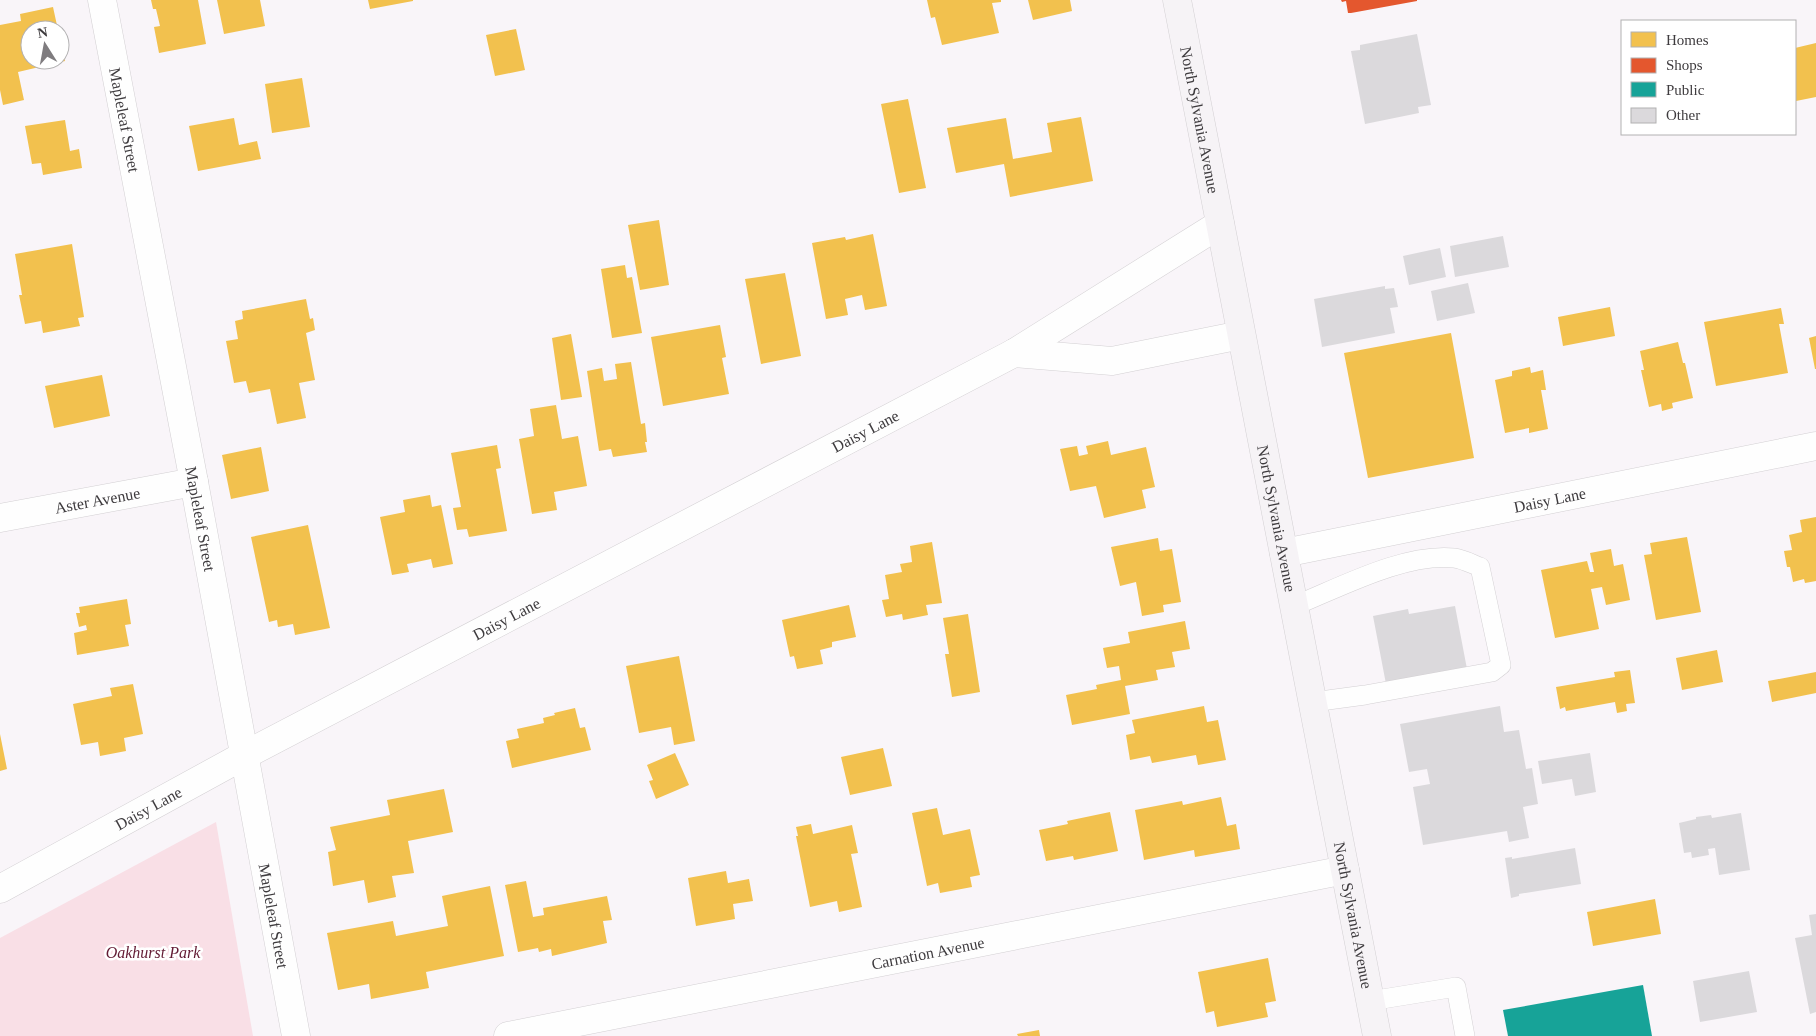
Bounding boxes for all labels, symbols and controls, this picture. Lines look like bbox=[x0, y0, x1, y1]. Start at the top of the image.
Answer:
north arrow bbox=[20, 20, 70, 70]
legend bbox=[1621, 20, 1796, 135]
text: N bbox=[36, 24, 49, 41]
text: Homes bbox=[1666, 32, 1709, 48]
street label: North Sylvania Avenue bbox=[1177, 45, 1222, 195]
text: Shops bbox=[1666, 57, 1703, 73]
street label: Mapleleaf Street bbox=[106, 66, 143, 174]
text: Public bbox=[1666, 82, 1705, 98]
text: Other bbox=[1666, 107, 1700, 123]
street label: Daisy Lane bbox=[829, 407, 902, 456]
street label: North Sylvania Avenue bbox=[1254, 444, 1299, 593]
street label: Mapleleaf Street bbox=[182, 465, 218, 573]
street label: Aster Avenue bbox=[53, 484, 141, 517]
street label: Daisy Lane bbox=[1512, 484, 1587, 516]
street label: Daisy Lane bbox=[470, 594, 543, 643]
street label: Daisy Lane bbox=[112, 783, 185, 833]
street label: North Sylvania Avenue bbox=[1331, 840, 1376, 990]
street label: Mapleleaf Street bbox=[255, 862, 291, 970]
street label: Carnation Avenue bbox=[870, 934, 986, 973]
park label: Oakhurst Park bbox=[106, 944, 201, 961]

